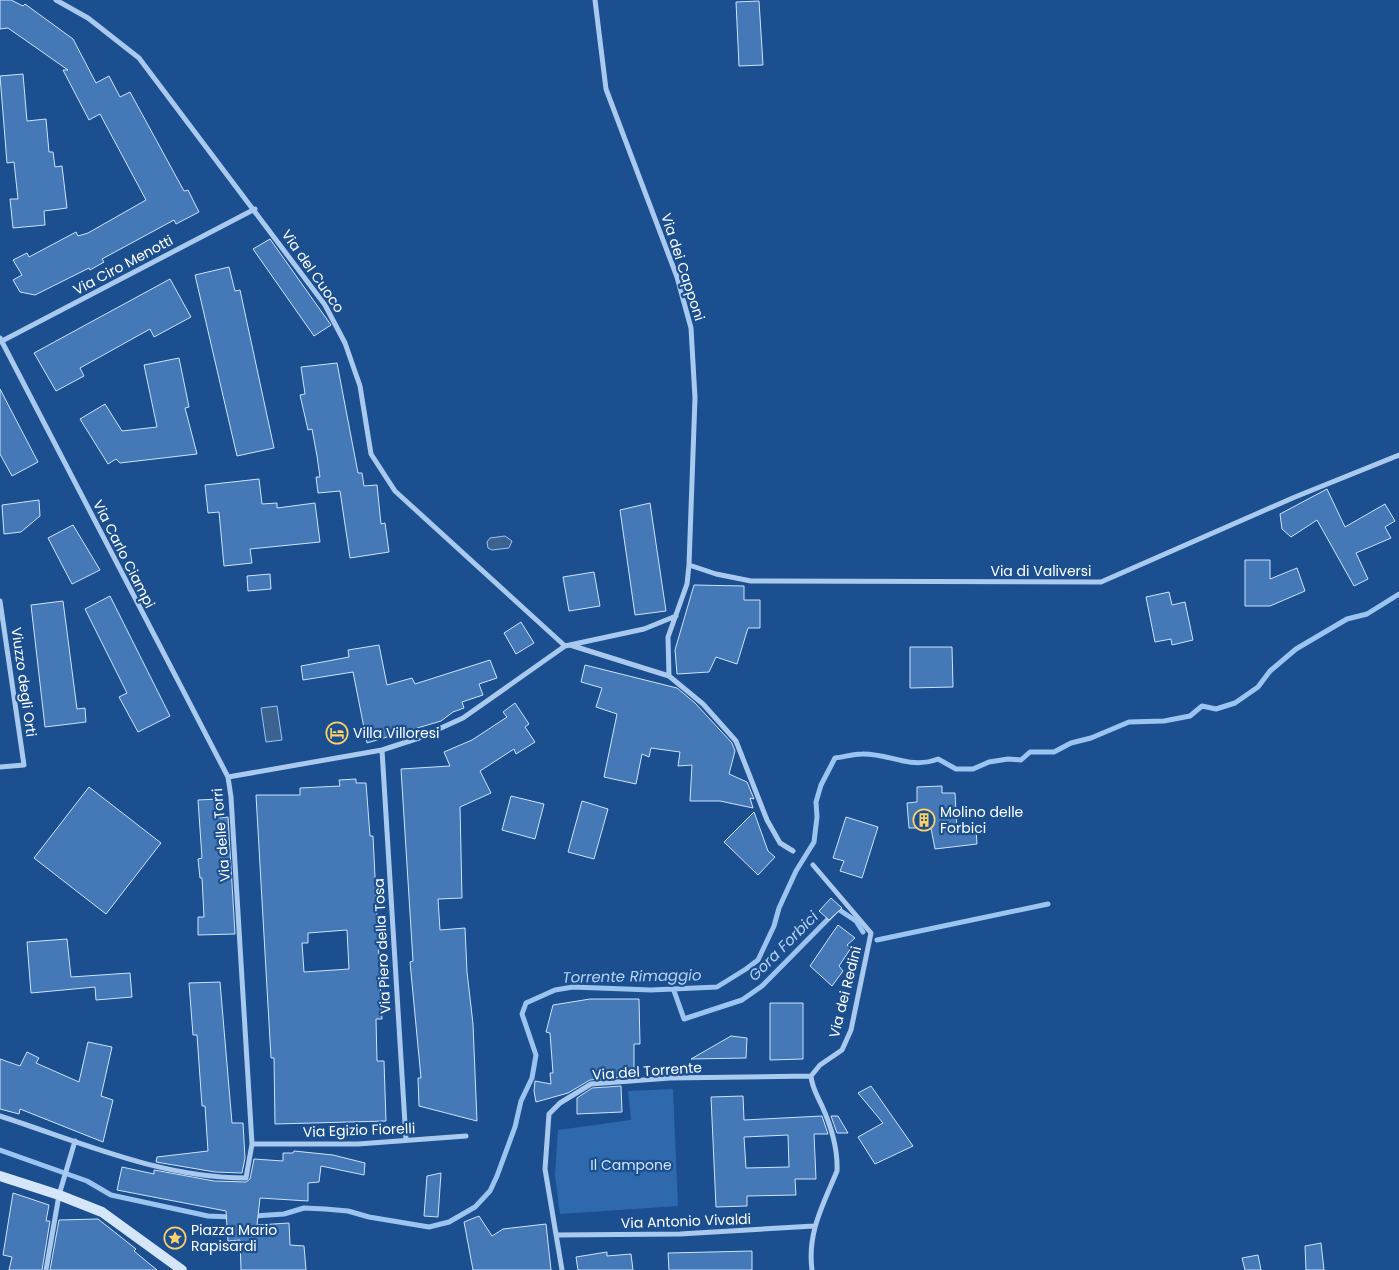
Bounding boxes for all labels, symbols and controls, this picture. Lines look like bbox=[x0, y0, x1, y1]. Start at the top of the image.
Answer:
street label: Via dei Capponi bbox=[656, 211, 710, 323]
street label: Via del Cuoco bbox=[277, 225, 349, 317]
street label: Via Ciro Menotti bbox=[69, 230, 177, 300]
street label: Via Carlo Ciampi bbox=[88, 497, 160, 611]
street label: Via di Valiversi bbox=[990, 561, 1092, 581]
street label: Viuzzo degli Orti bbox=[6, 626, 42, 738]
hotel icon: Villa Villoresi bbox=[325, 721, 349, 745]
place label: Villa Villoresi bbox=[353, 723, 439, 743]
street label: Via delle Torri bbox=[207, 787, 235, 883]
place label: Molino delle Forbici bbox=[940, 802, 1024, 838]
building icon: Molino delle Forbici bbox=[912, 808, 936, 832]
street label: Via Piero della Tosa bbox=[368, 878, 396, 1014]
water label: Gora Forbici bbox=[743, 906, 823, 986]
street label: Via dei Redini bbox=[824, 944, 866, 1040]
water label: Torrente Rimaggio bbox=[562, 964, 702, 988]
street label: Via del Torrente bbox=[592, 1057, 703, 1085]
street label: Via Egizio Fiorelli bbox=[302, 1118, 416, 1142]
park label: Il Campone bbox=[590, 1155, 672, 1175]
street label: Via Antonio Vivaldi bbox=[621, 1209, 751, 1233]
place label: Piazza Mario Rapisardi bbox=[191, 1220, 277, 1256]
place icon: Piazza Mario Rapisardi bbox=[163, 1226, 187, 1250]

